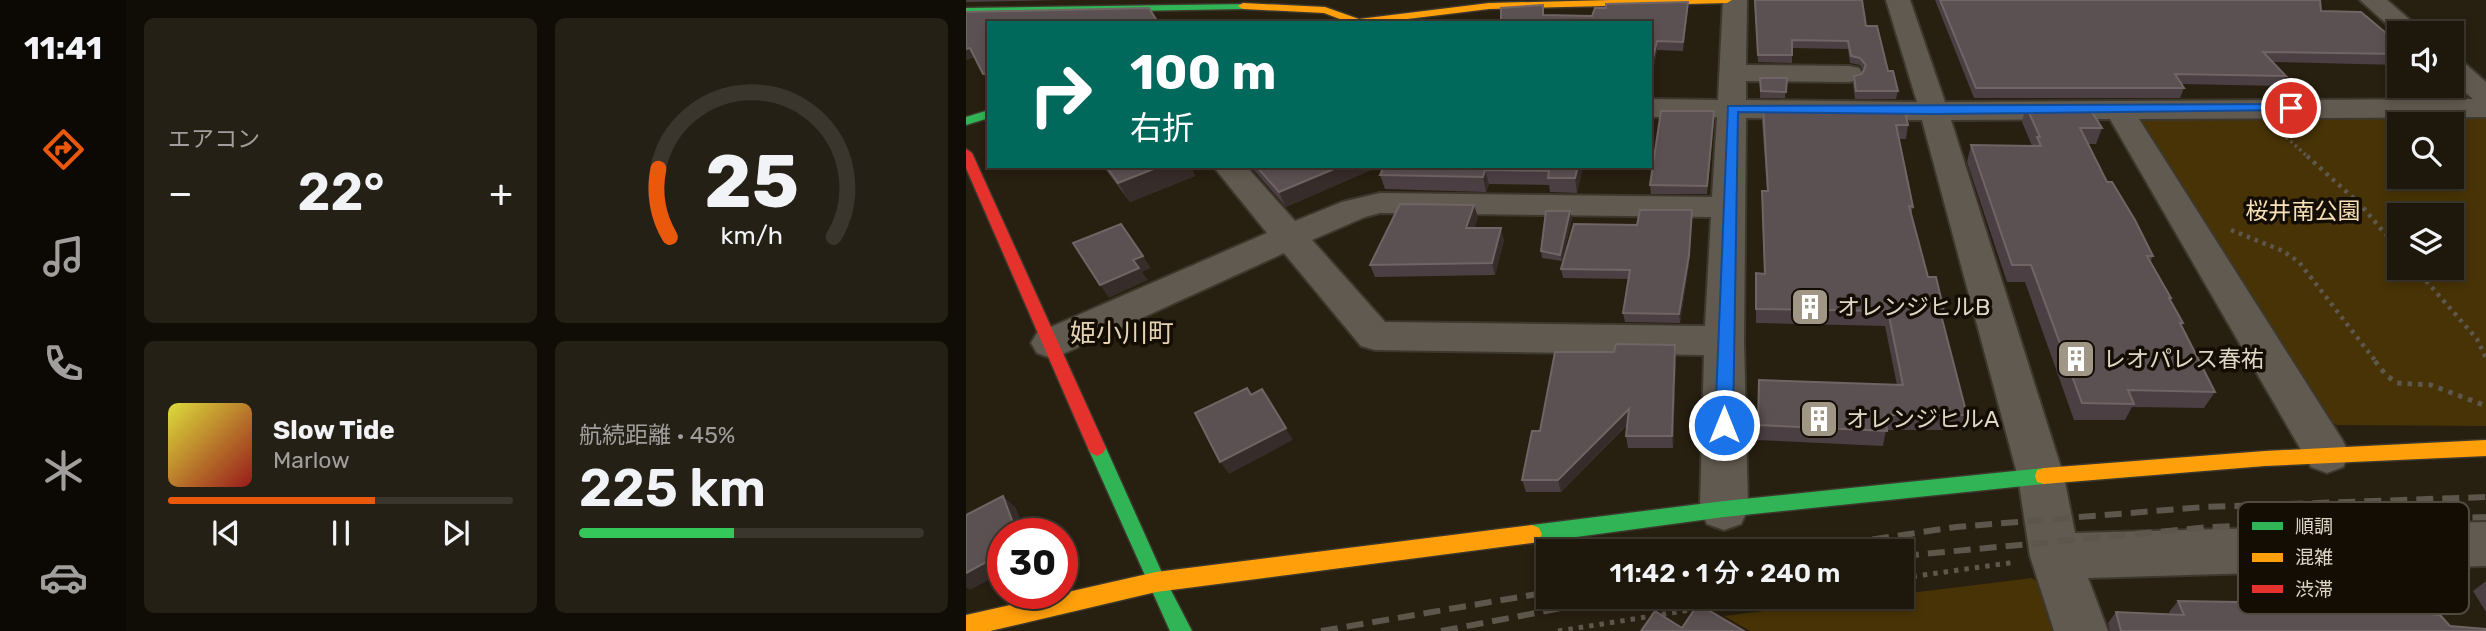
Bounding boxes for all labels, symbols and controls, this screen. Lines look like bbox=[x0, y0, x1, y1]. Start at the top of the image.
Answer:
map controls bbox=[2387, 21, 2464, 280]
button: sound bbox=[2387, 21, 2464, 98]
text: 11:41 bbox=[24, 29, 102, 67]
text: 100 m bbox=[1130, 43, 1276, 101]
icon: right bbox=[1015, 49, 1106, 140]
pin bbox=[2261, 78, 2321, 138]
icon: arrive bbox=[2272, 89, 2310, 127]
text: 右折 bbox=[1130, 109, 1194, 147]
button: search bbox=[2387, 112, 2464, 189]
icon: directions bbox=[39, 125, 88, 174]
text: エアコン bbox=[168, 125, 260, 153]
text: 25 bbox=[704, 139, 799, 225]
text: 22° bbox=[298, 161, 385, 223]
text: − bbox=[168, 170, 193, 216]
text: + bbox=[489, 170, 513, 216]
park label: 桜井南公園 bbox=[2246, 197, 2361, 225]
button: layers bbox=[2387, 203, 2464, 280]
text: km/h bbox=[720, 220, 783, 249]
icon: music bbox=[39, 232, 88, 281]
building icon: オレンジヒルB bbox=[1789, 286, 1831, 328]
place label: オレンジヒルB bbox=[1837, 293, 1990, 321]
district label: 姫小川町 bbox=[1070, 318, 1174, 349]
building icon: レオパレス春祐 bbox=[2055, 338, 2097, 380]
icon: phone bbox=[39, 339, 88, 388]
place label: レオパレス春祐 bbox=[2103, 345, 2264, 373]
position arrow bbox=[1687, 388, 1761, 462]
building icon: オレンジヒルA bbox=[1798, 398, 1840, 440]
place label: オレンジヒルA bbox=[1846, 405, 1999, 433]
text: Slow Tide bbox=[273, 415, 395, 446]
text: 航続距離 · 45% bbox=[579, 421, 735, 449]
icon: climate bbox=[39, 446, 88, 495]
text: Marlow bbox=[273, 446, 350, 474]
text: 225 km bbox=[579, 457, 766, 519]
legend bbox=[2238, 502, 2469, 614]
icon: previous bbox=[207, 514, 245, 552]
icon: pause bbox=[322, 514, 360, 552]
icon: next bbox=[437, 514, 475, 552]
text: 順調 bbox=[2295, 515, 2333, 538]
speed limit sign: 30 bbox=[987, 518, 1078, 609]
text: 混雑 bbox=[2295, 546, 2333, 569]
icon: car bbox=[39, 553, 88, 602]
text: 11:42 · 1 分 · 240 m bbox=[1610, 558, 1840, 589]
text: 渋滞 bbox=[2295, 578, 2333, 601]

